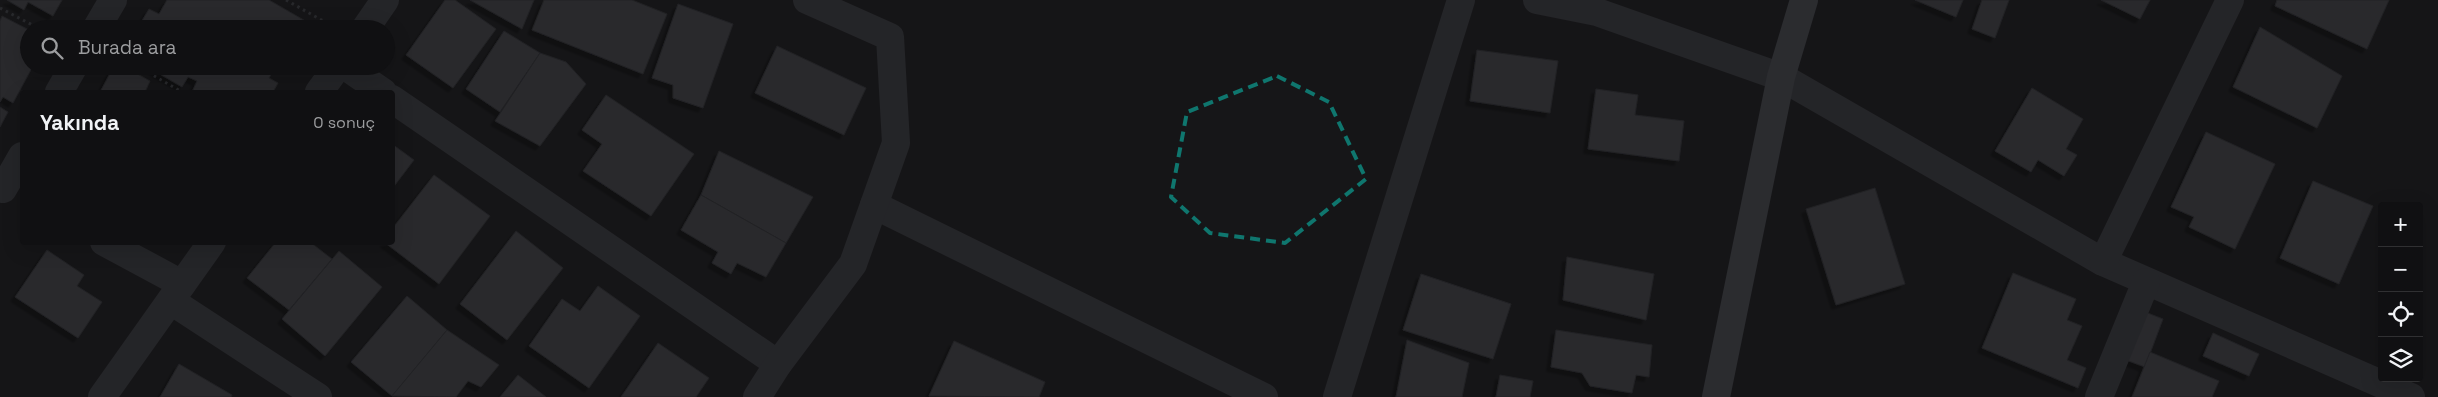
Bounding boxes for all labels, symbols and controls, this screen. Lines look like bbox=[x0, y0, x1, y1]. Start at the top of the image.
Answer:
search box bbox=[20, 20, 395, 75]
icon: search bbox=[38, 34, 66, 62]
text: Burada ara bbox=[78, 35, 176, 60]
text: Yakında bbox=[40, 109, 119, 136]
text: 0 sonuç bbox=[313, 112, 375, 133]
map controls bbox=[2378, 202, 2423, 382]
button: + bbox=[2378, 202, 2423, 247]
button: − bbox=[2378, 247, 2423, 292]
button: locate bbox=[2378, 292, 2423, 337]
button: layers bbox=[2378, 337, 2423, 382]

